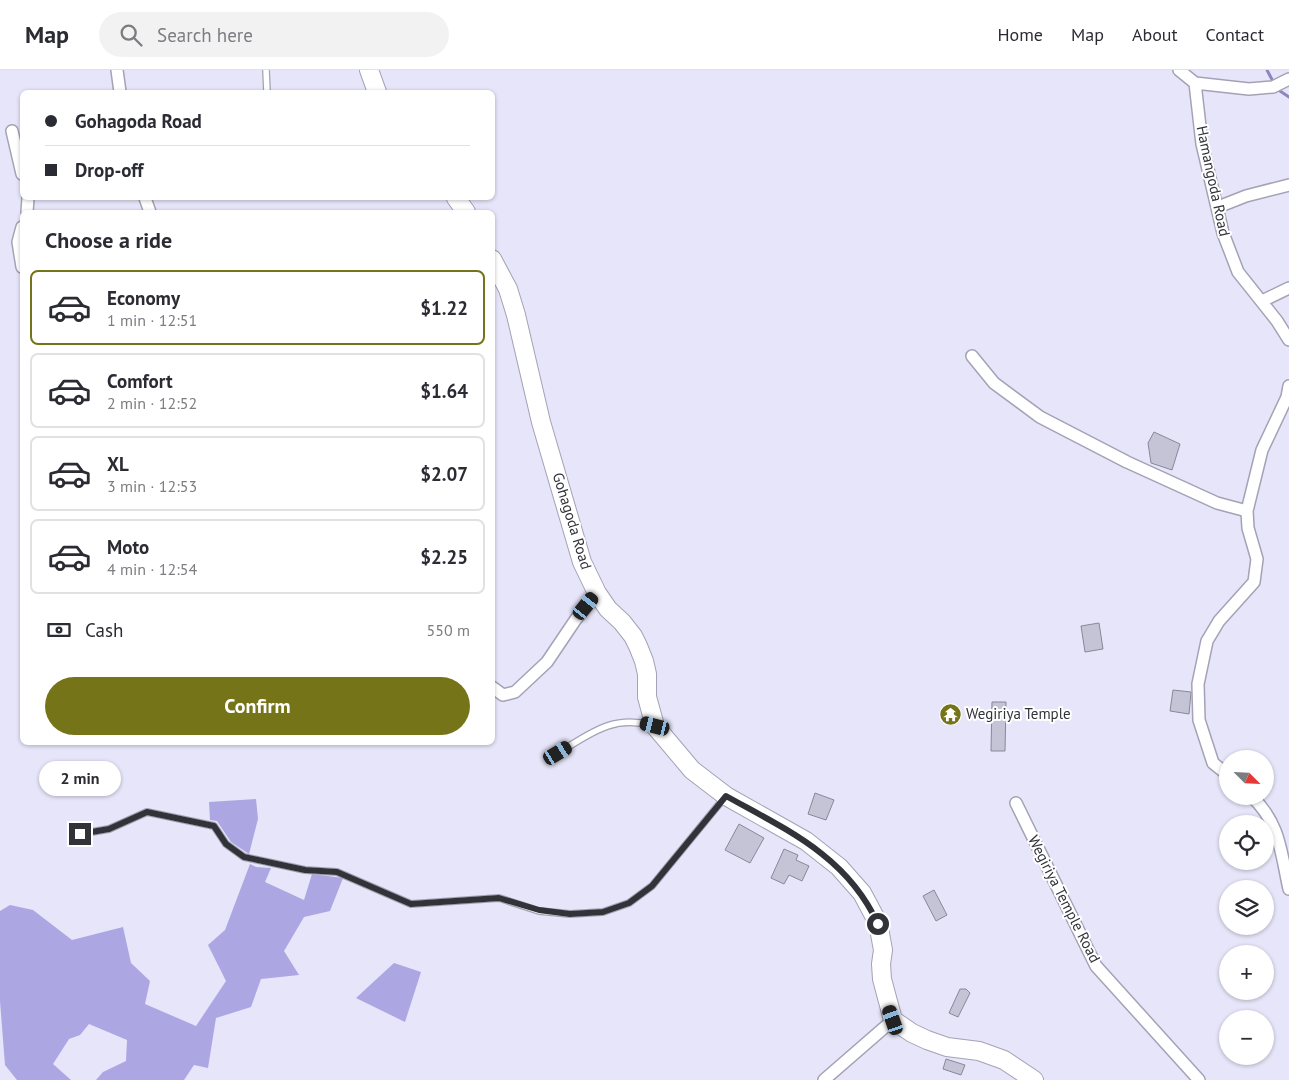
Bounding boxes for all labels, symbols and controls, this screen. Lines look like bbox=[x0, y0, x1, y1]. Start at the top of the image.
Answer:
search box bbox=[99, 12, 449, 57]
text: Map bbox=[25, 19, 69, 50]
icon: search bbox=[117, 21, 145, 49]
text: Search here bbox=[157, 23, 253, 47]
text: Home bbox=[997, 23, 1043, 46]
text: Map bbox=[1071, 23, 1104, 46]
text: About bbox=[1132, 23, 1178, 46]
text: Contact bbox=[1206, 23, 1264, 46]
text: Gohagoda Road bbox=[75, 109, 202, 133]
street label: Hamangoda Road bbox=[1192, 124, 1234, 238]
text: Drop-off bbox=[75, 158, 143, 182]
text: Choose a ride bbox=[45, 226, 172, 254]
icon: car bbox=[47, 285, 92, 330]
text: Economy bbox=[107, 286, 180, 310]
text: $1.22 bbox=[420, 296, 468, 320]
text: 1 min · 12:51 bbox=[107, 310, 197, 330]
icon: car bbox=[47, 368, 92, 413]
text: Comfort bbox=[107, 369, 173, 393]
text: $1.64 bbox=[420, 379, 468, 403]
text: 2 min · 12:52 bbox=[107, 393, 197, 413]
icon: car bbox=[47, 451, 92, 496]
text: XL bbox=[107, 452, 129, 476]
text: $2.07 bbox=[420, 462, 468, 486]
street label: Gohagoda Road bbox=[549, 470, 596, 572]
text: 3 min · 12:53 bbox=[107, 476, 197, 496]
icon: car bbox=[47, 534, 92, 579]
text: Moto bbox=[107, 535, 149, 559]
text: $2.25 bbox=[420, 545, 468, 569]
text: 4 min · 12:54 bbox=[107, 559, 197, 579]
car bbox=[570, 590, 601, 622]
icon: cash bbox=[45, 616, 73, 644]
text: Cash bbox=[85, 618, 123, 642]
text: 550 m bbox=[427, 620, 470, 640]
button: Confirm bbox=[45, 677, 470, 735]
temple icon: Wegiriya Temple bbox=[938, 702, 962, 726]
place label: Wegiriya Temple bbox=[966, 704, 1071, 723]
car bbox=[638, 715, 671, 737]
car bbox=[541, 739, 574, 767]
north arrow bbox=[1219, 750, 1274, 805]
map controls bbox=[1219, 750, 1274, 1065]
callout: 2 min bbox=[39, 762, 121, 796]
text: 2 min bbox=[60, 768, 100, 788]
button: locate bbox=[1219, 815, 1274, 870]
route end bbox=[69, 823, 91, 845]
street label: Wegiriya Temple Road bbox=[1024, 832, 1105, 966]
button: layers bbox=[1219, 880, 1274, 935]
route start bbox=[867, 913, 889, 935]
button: + bbox=[1219, 945, 1274, 1000]
car bbox=[881, 1003, 904, 1037]
button: − bbox=[1219, 1010, 1274, 1065]

